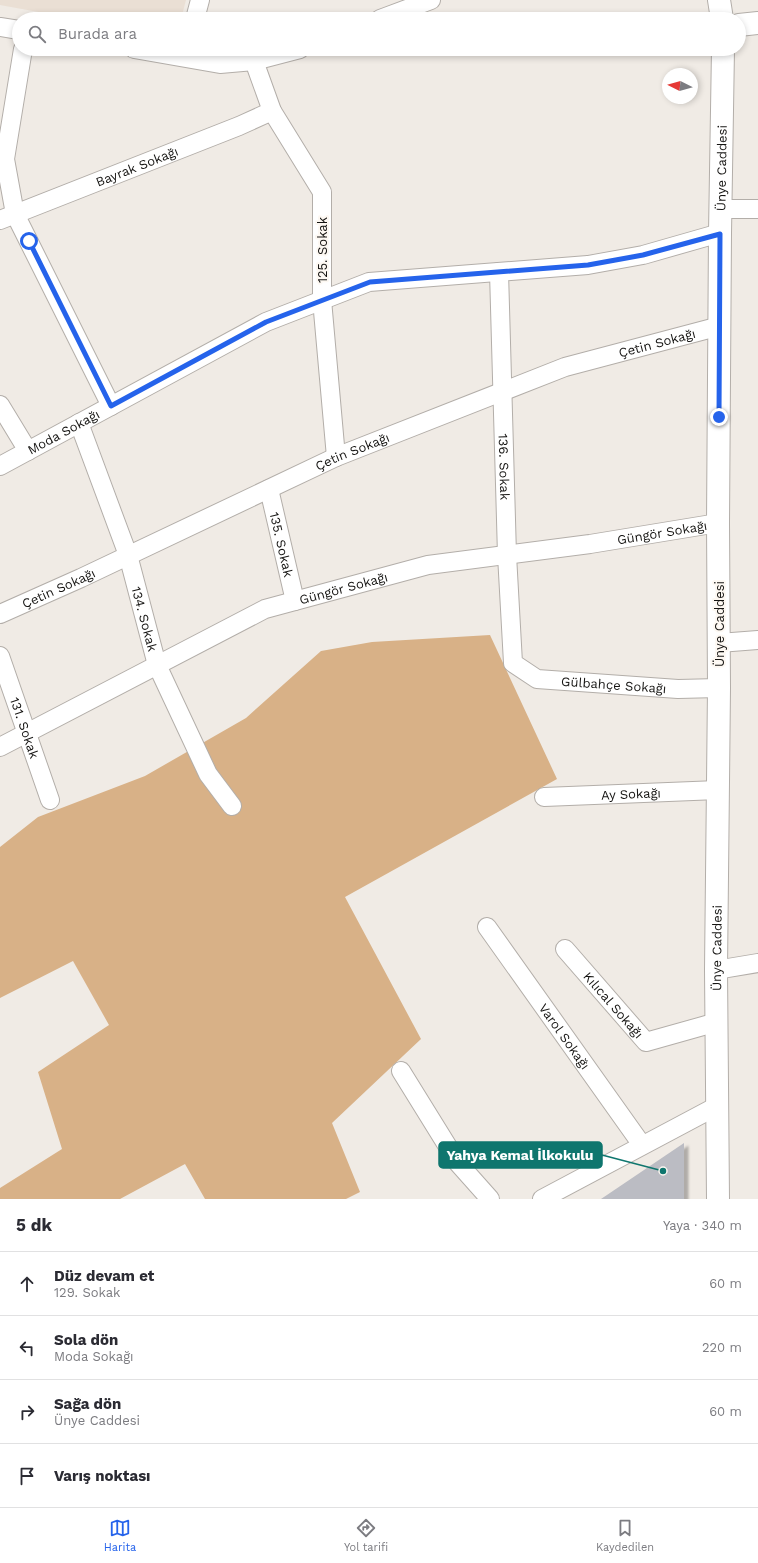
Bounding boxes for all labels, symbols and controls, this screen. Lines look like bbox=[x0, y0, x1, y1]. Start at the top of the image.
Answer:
search box bbox=[12, 12, 746, 56]
icon: search bbox=[26, 23, 48, 45]
text: Burada ara bbox=[58, 25, 137, 43]
north arrow bbox=[662, 68, 698, 104]
street label: Ünye Caddesi bbox=[713, 125, 730, 211]
street label: Bayrak Sokağı bbox=[94, 144, 180, 190]
street label: 125. Sokak bbox=[315, 216, 330, 283]
route start bbox=[20, 232, 38, 250]
street label: Çetin Sokağı bbox=[617, 326, 697, 361]
street label: Moda Sokağı bbox=[25, 407, 102, 458]
route end bbox=[710, 408, 728, 426]
street label: Çetin Sokağı bbox=[313, 430, 392, 474]
street label: 136. Sokak bbox=[496, 433, 512, 501]
street label: 135. Sokak bbox=[267, 511, 296, 579]
street label: Güngör Sokağı bbox=[616, 518, 708, 547]
street label: Çetin Sokağı bbox=[20, 565, 98, 611]
street label: Güngör Sokağı bbox=[298, 569, 389, 607]
street label: Ünye Caddesi bbox=[712, 581, 727, 667]
street label: 134. Sokak bbox=[129, 585, 160, 654]
street label: Gülbahçe Sokağı bbox=[561, 674, 667, 696]
street label: 131. Sokak bbox=[7, 695, 42, 761]
street label: Ay Sokağı bbox=[601, 785, 661, 803]
street label: Ünye Caddesi bbox=[709, 905, 725, 991]
street label: Kılıcal Sokağı bbox=[580, 969, 646, 1041]
street label: Varol Sokağı bbox=[536, 1001, 593, 1072]
callout: Yahya Kemal İlkokulu bbox=[439, 1142, 602, 1168]
text: Yahya Kemal İlkokulu bbox=[446, 1147, 594, 1163]
text: 5 dk bbox=[16, 1215, 52, 1235]
text: Yaya · 340 m bbox=[663, 1218, 742, 1233]
text: Düz devam et bbox=[54, 1267, 154, 1285]
icon: ahead bbox=[16, 1273, 38, 1295]
text: 60 m bbox=[709, 1276, 742, 1291]
text: 129. Sokak bbox=[54, 1285, 120, 1300]
text: Sola dön bbox=[54, 1331, 118, 1349]
icon: left bbox=[16, 1337, 38, 1359]
text: 220 m bbox=[702, 1340, 742, 1355]
text: Moda Sokağı bbox=[54, 1349, 134, 1364]
text: Sağa dön bbox=[54, 1395, 121, 1413]
icon: right bbox=[16, 1401, 38, 1423]
text: 60 m bbox=[709, 1404, 742, 1419]
text: Ünye Caddesi bbox=[54, 1413, 140, 1428]
icon: arrive bbox=[16, 1465, 38, 1487]
text: Varış noktası bbox=[54, 1467, 151, 1485]
tab: Harita bbox=[104, 1517, 136, 1554]
tab: Yol tarifi bbox=[344, 1517, 388, 1554]
tab: Kaydedilen bbox=[596, 1517, 654, 1554]

